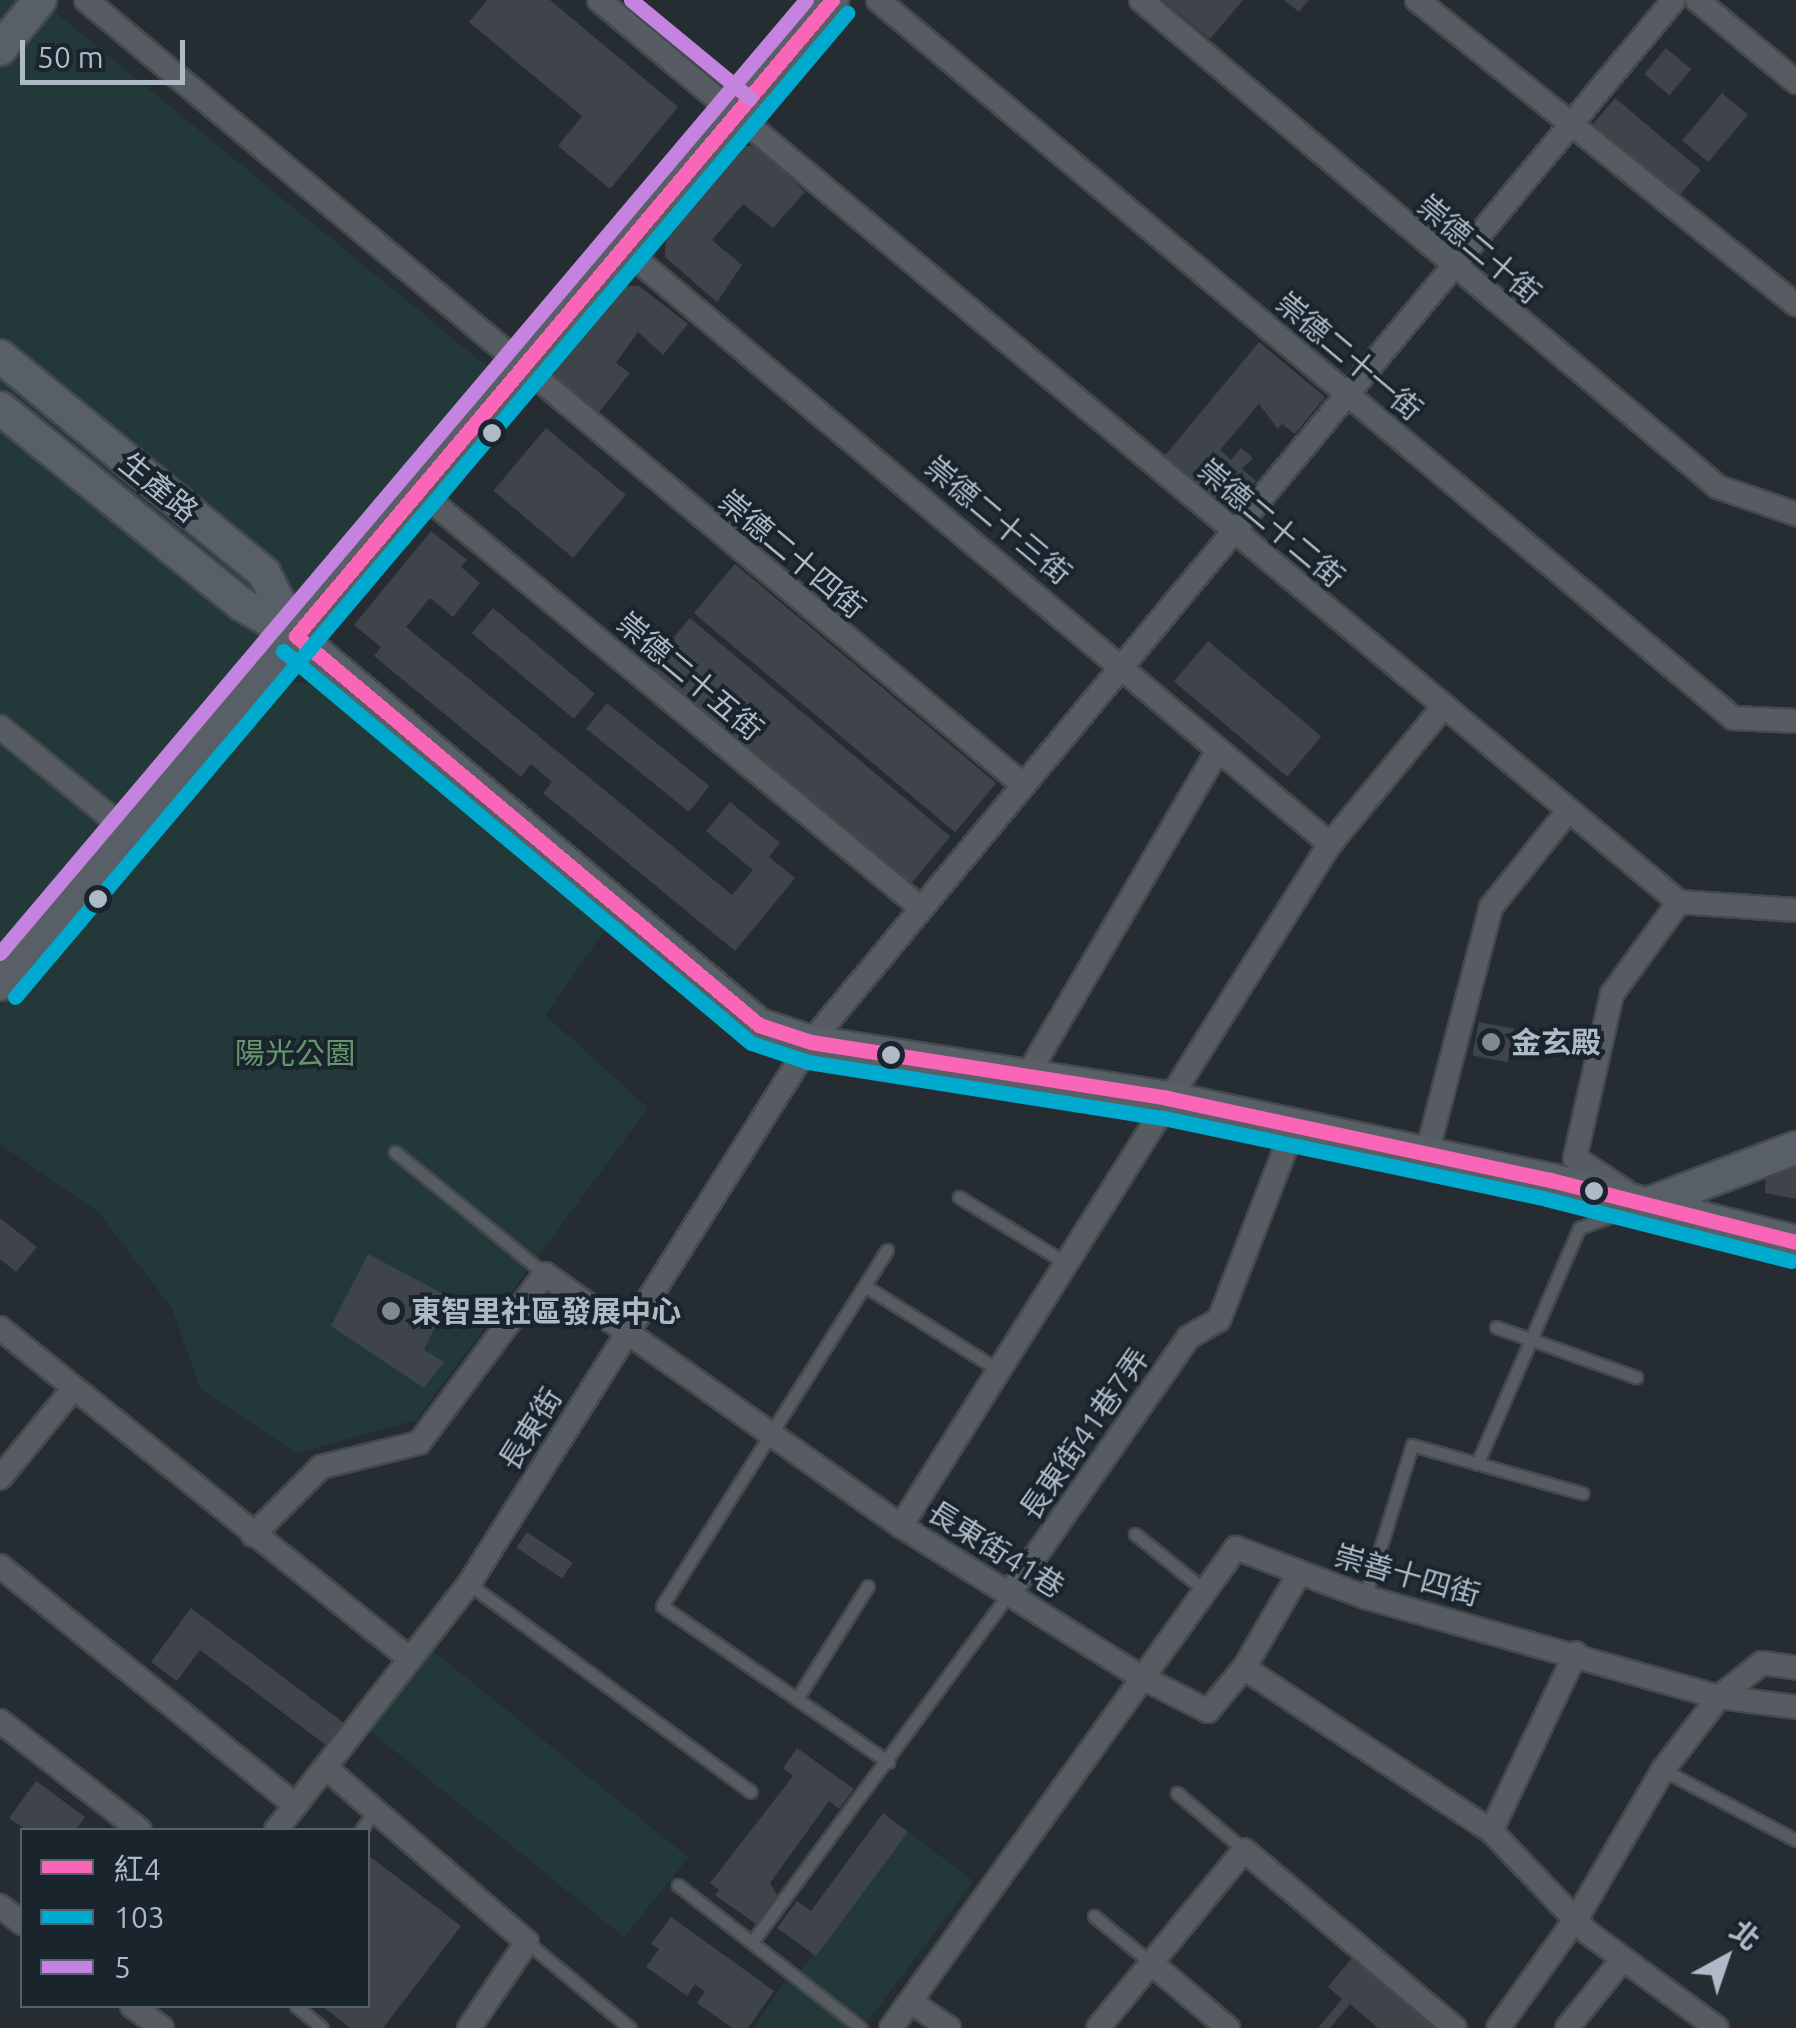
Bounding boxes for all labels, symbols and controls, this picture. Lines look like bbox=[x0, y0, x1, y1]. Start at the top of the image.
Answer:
scale bar bbox=[25, 20, 190, 82]
text: 50 m bbox=[37, 40, 104, 74]
street label: 崇德二十街 bbox=[1410, 187, 1548, 311]
street label: 崇德二十一街 bbox=[1268, 284, 1430, 428]
unlabelled marker bbox=[482, 423, 502, 443]
street label: 生產路 bbox=[113, 445, 205, 529]
street label: 崇德二十三街 bbox=[917, 448, 1079, 592]
street label: 崇德二十二街 bbox=[1190, 451, 1352, 595]
street label: 崇德二十四街 bbox=[711, 482, 873, 626]
street label: 崇德二十五街 bbox=[609, 604, 771, 748]
unlabelled marker bbox=[88, 889, 108, 909]
place label: 金玄殿 bbox=[1511, 1024, 1601, 1060]
marker: 金玄殿 bbox=[1480, 1031, 1502, 1053]
park label: 陽光公園 bbox=[235, 1035, 355, 1071]
unlabelled marker bbox=[881, 1045, 901, 1065]
unlabelled marker bbox=[1584, 1181, 1604, 1201]
place label: 東智里社區發展中心 bbox=[411, 1293, 681, 1329]
marker: 東智里社區發展中心 bbox=[380, 1300, 402, 1322]
street label: 長東街41巷7弄 bbox=[1012, 1341, 1156, 1527]
street label: 長東街 bbox=[491, 1381, 569, 1477]
street label: 長東街41巷 bbox=[921, 1493, 1071, 1605]
street label: 崇善十四街 bbox=[1330, 1537, 1484, 1613]
legend bbox=[20, 1828, 370, 2008]
text: 紅4 bbox=[114, 1852, 161, 1886]
text: 103 bbox=[114, 1900, 165, 1934]
north arrow bbox=[1676, 1908, 1776, 2008]
text: 北 bbox=[1725, 1914, 1766, 1956]
text: 5 bbox=[114, 1950, 131, 1984]

